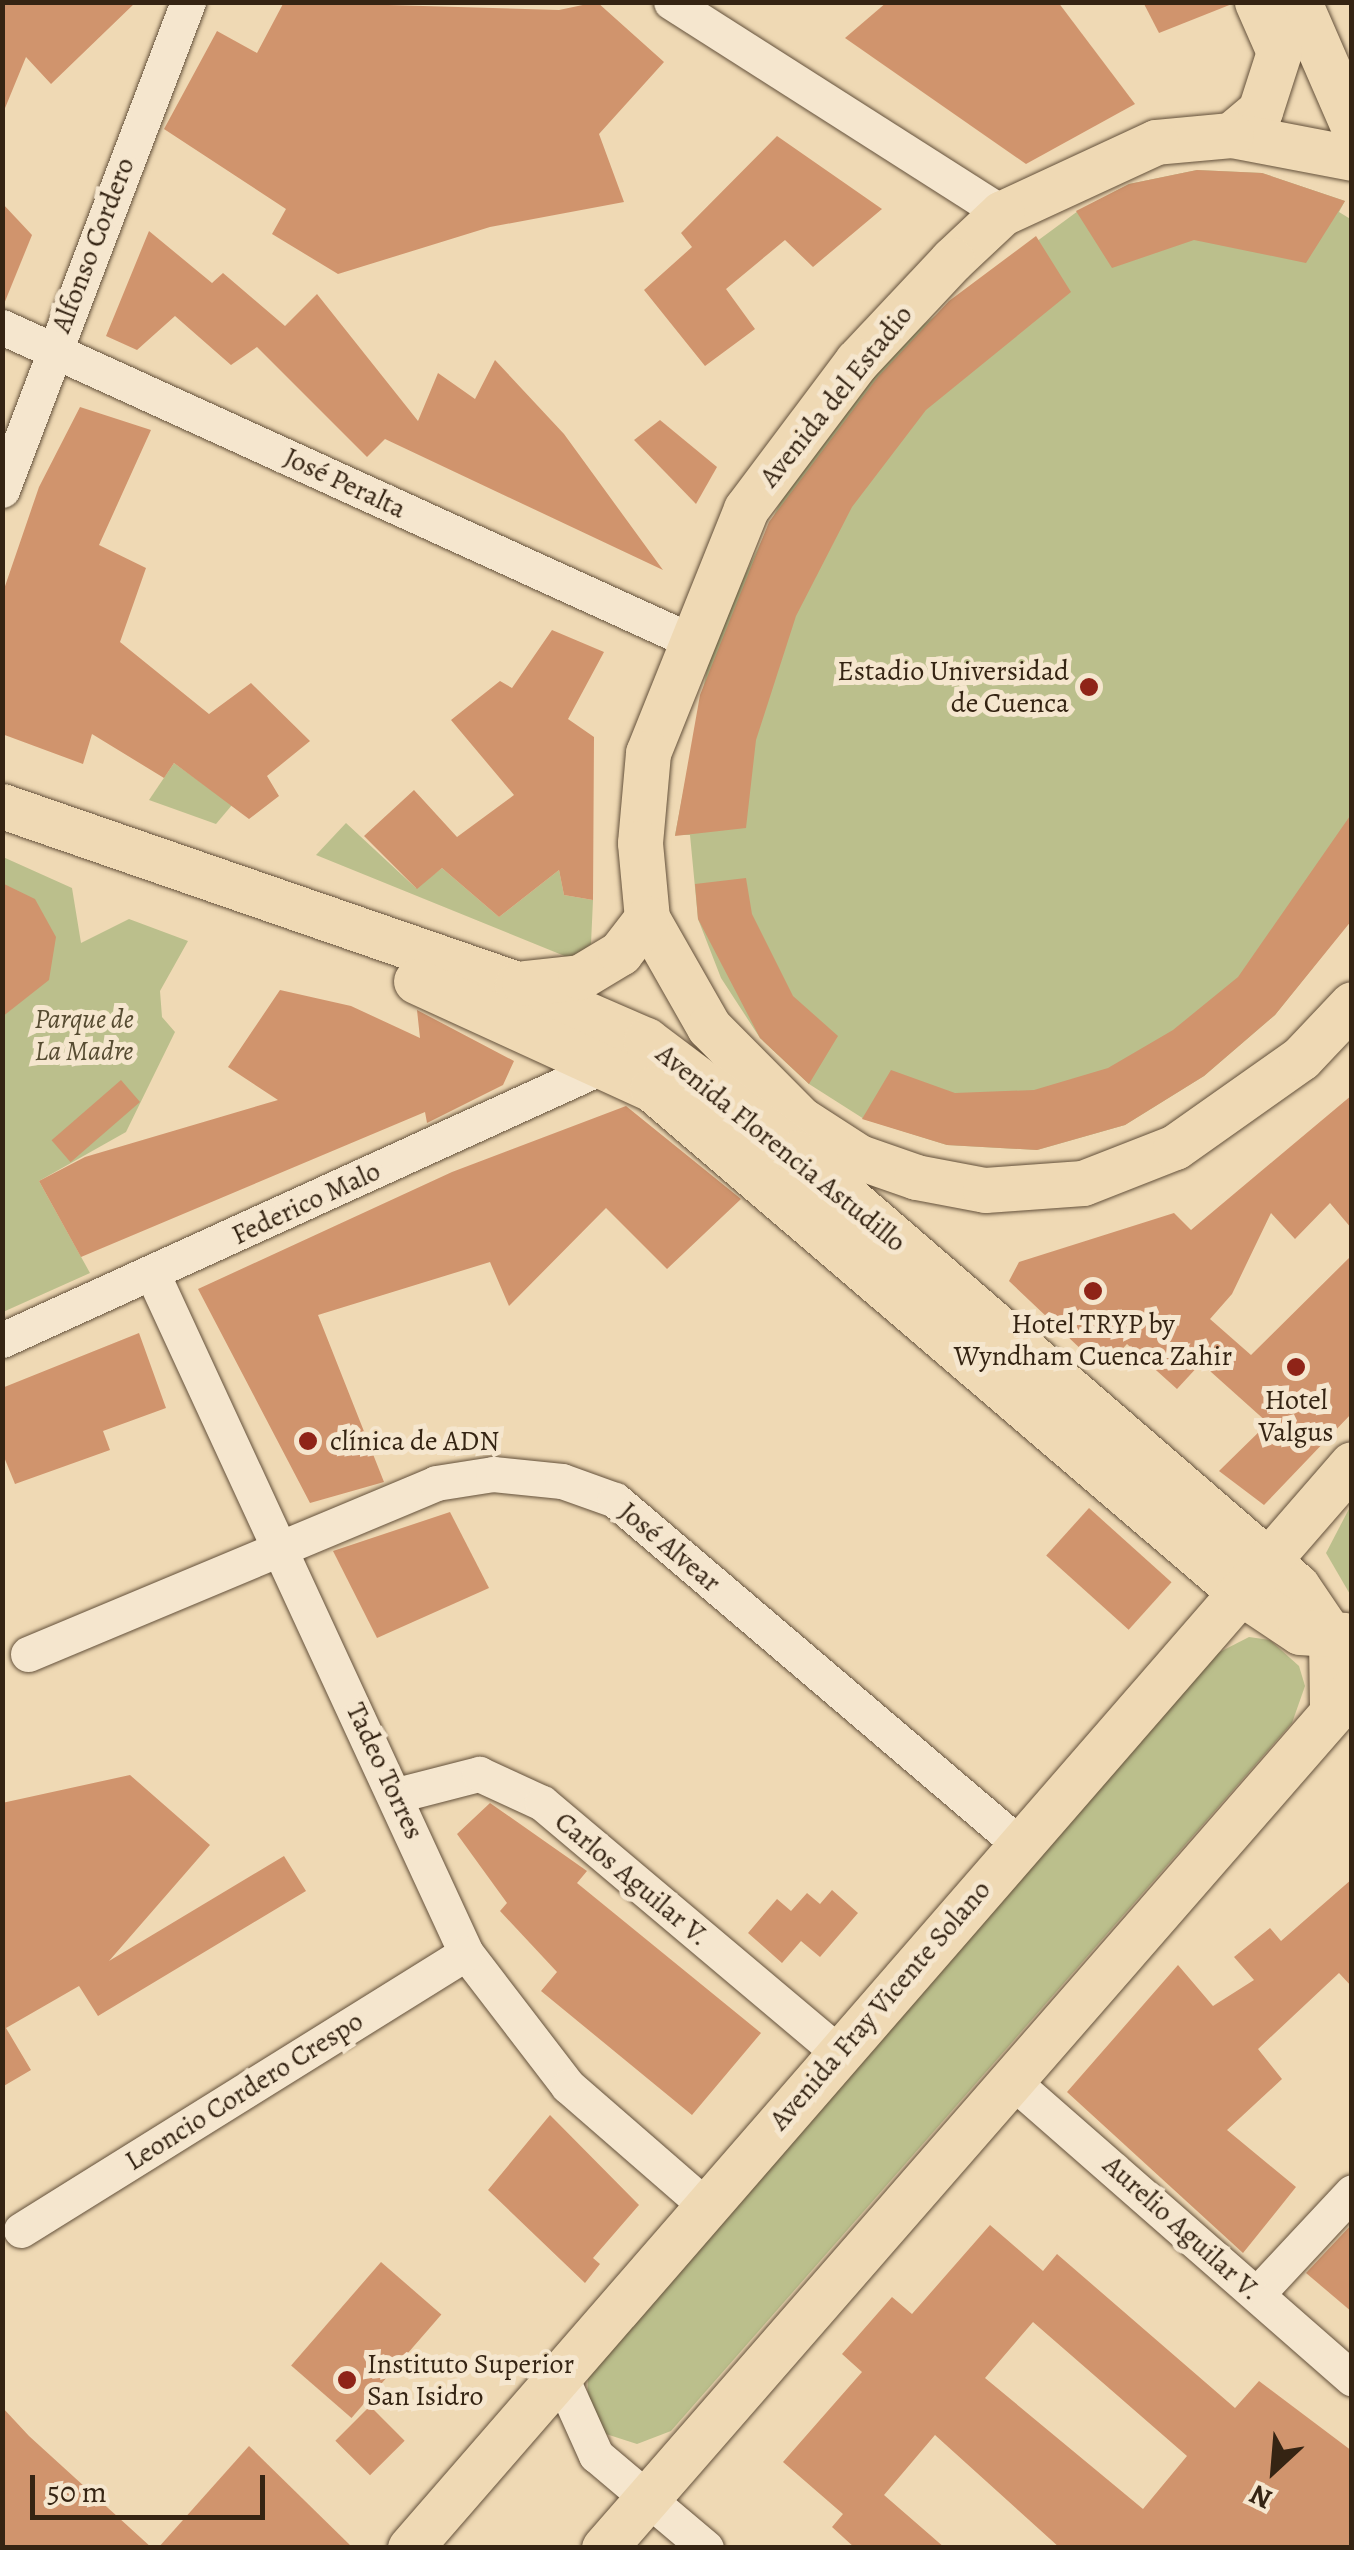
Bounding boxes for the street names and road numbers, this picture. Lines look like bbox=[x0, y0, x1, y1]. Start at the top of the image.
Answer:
street label: Alfonso Cordero bbox=[44, 153, 142, 337]
street label: Avenida del Estadio bbox=[752, 298, 920, 494]
street label: José Peralta bbox=[279, 440, 411, 526]
street label: Avenida Florencia Astudillo bbox=[649, 1037, 913, 1259]
street label: Federico Malo bbox=[226, 1154, 386, 1252]
street label: José Alvear bbox=[612, 1495, 728, 1599]
street label: Tadeo Torres bbox=[339, 1698, 431, 1844]
street label: Carlos Aguilar V. bbox=[548, 1805, 716, 1953]
street label: Avenida Fray Vicente Solano bbox=[762, 1873, 998, 2137]
street label: Leoncio Cordero Crespo bbox=[119, 2004, 369, 2178]
street label: Aurelio Aguilar V. bbox=[1096, 2148, 1268, 2308]

